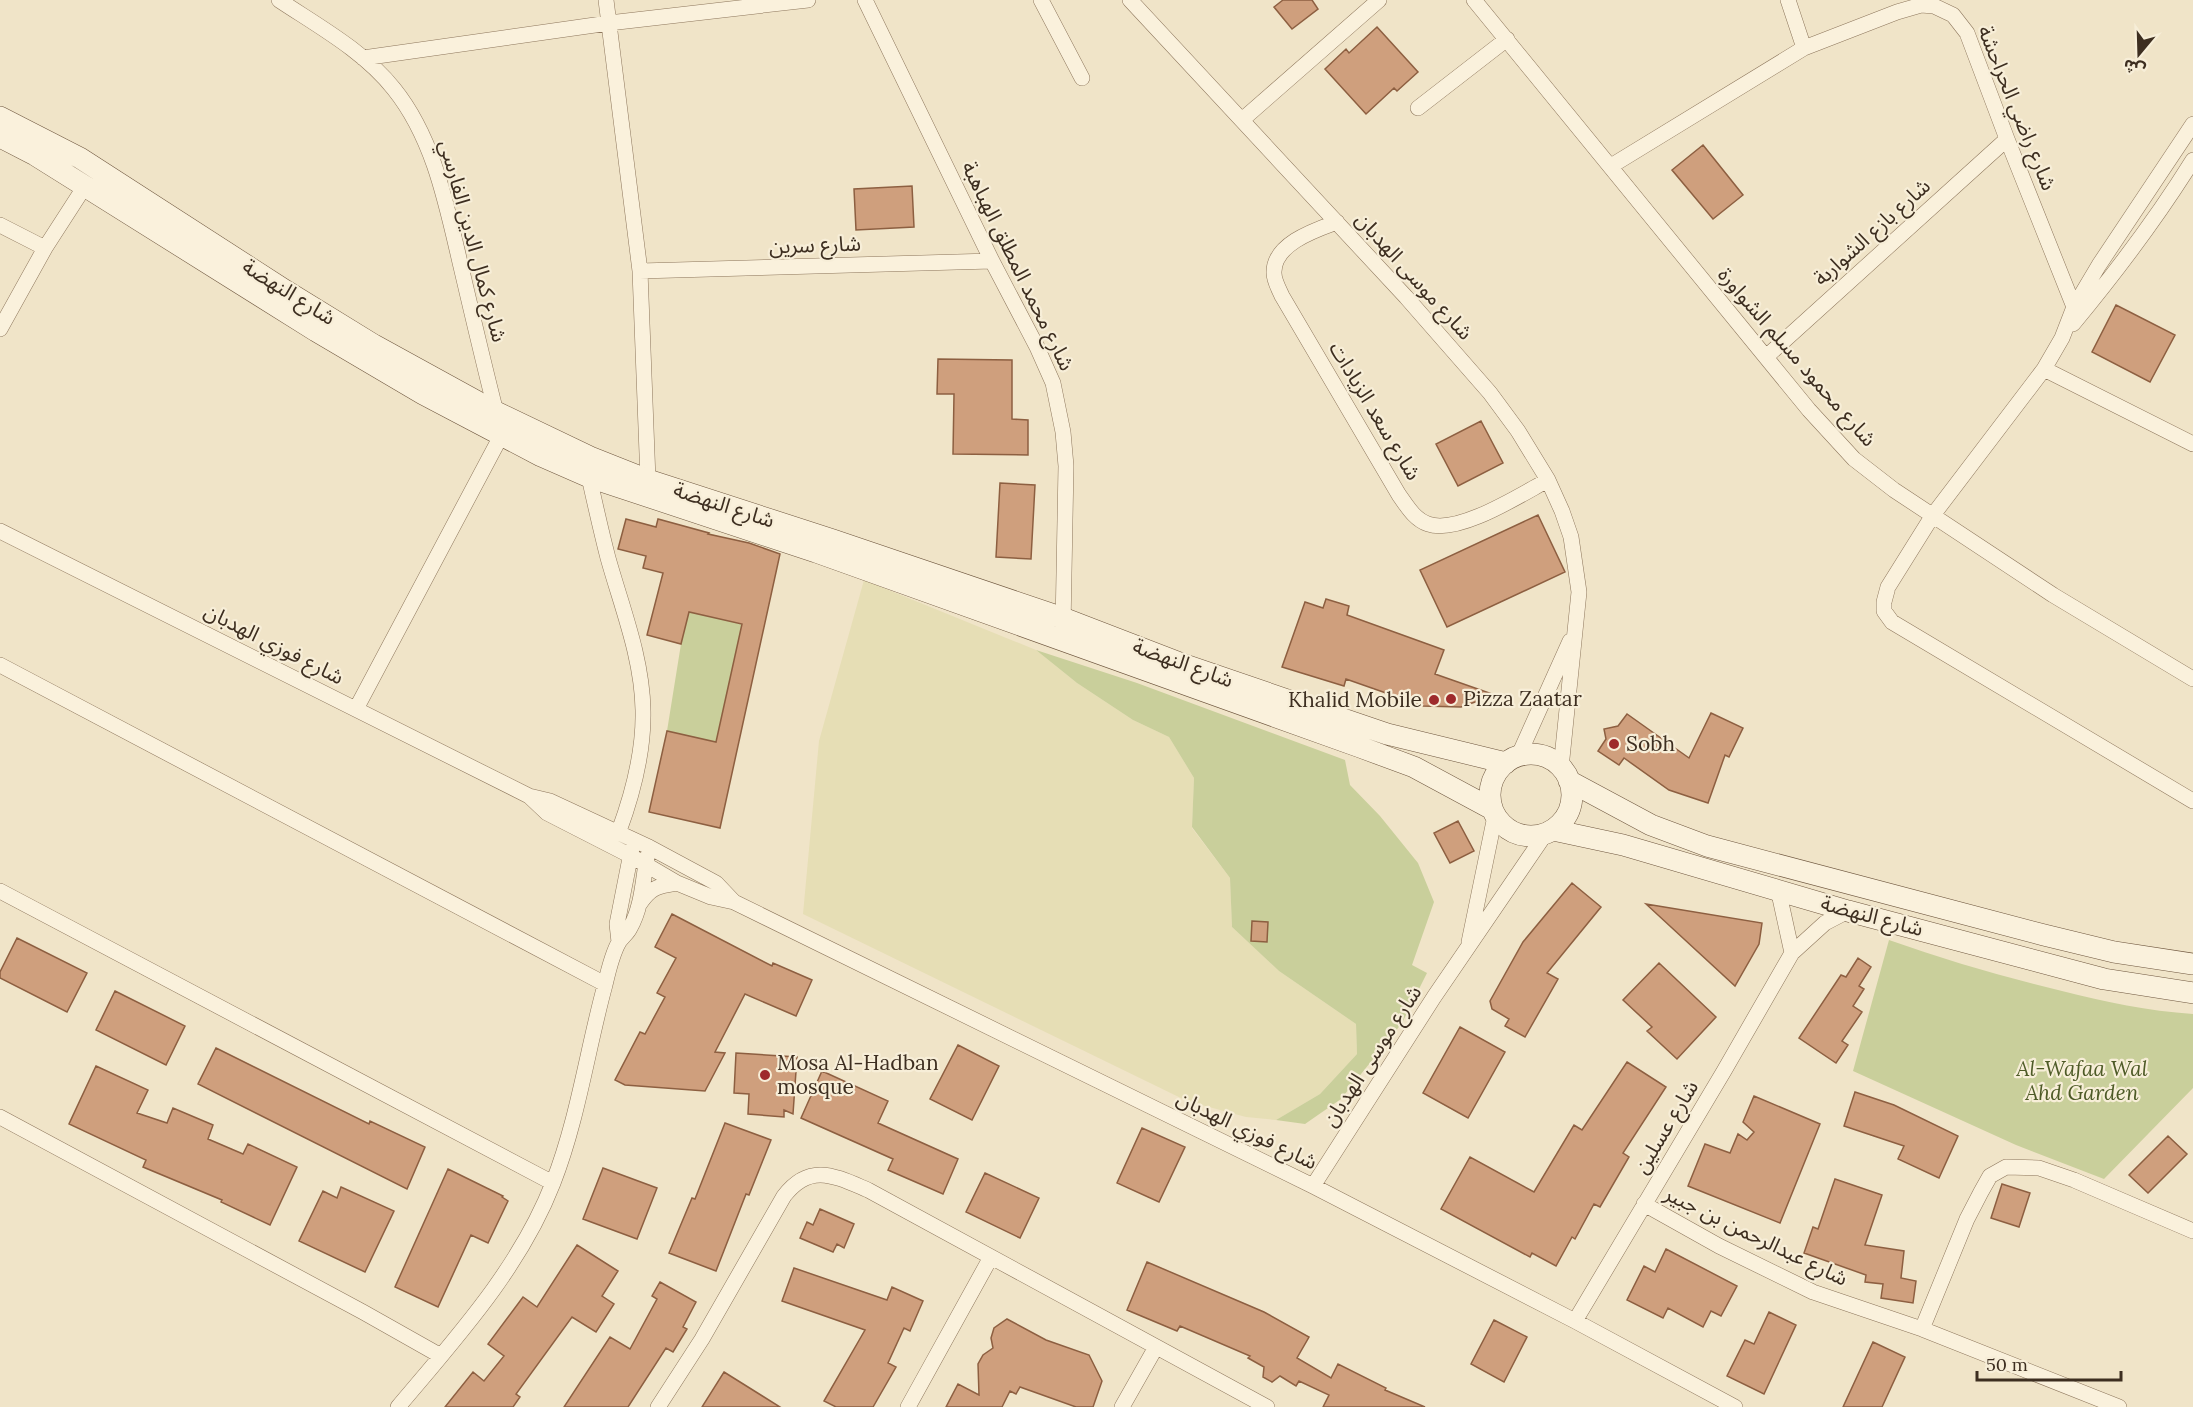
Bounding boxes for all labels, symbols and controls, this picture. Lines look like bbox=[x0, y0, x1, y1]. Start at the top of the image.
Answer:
street label: شارع راضي الحراحشة bbox=[1969, 21, 2063, 195]
north arrow bbox=[2109, 24, 2169, 84]
text: ش bbox=[2120, 55, 2148, 81]
street label: شارع كمال الدين الفارسي bbox=[431, 137, 513, 346]
street label: شارع محمد المطلق الهباهبة bbox=[954, 157, 1081, 376]
street label: شارع بازع الشواربة bbox=[1808, 172, 1937, 293]
street label: شارع موسى الهدبان bbox=[1348, 206, 1479, 347]
street label: شارع سرين bbox=[768, 229, 862, 262]
street label: شارع النهضة bbox=[237, 252, 341, 333]
street label: شارع محمود مسلم الشواورة bbox=[1711, 261, 1883, 453]
street label: شارع سعد الزيادات bbox=[1322, 337, 1427, 486]
street label: شارع النهضة bbox=[669, 475, 778, 535]
street label: شارع فوزي الهدبان bbox=[198, 597, 349, 693]
street label: شارع النهضة bbox=[1129, 632, 1237, 695]
place label: Pizza Zaatar bbox=[1463, 685, 1582, 712]
place label: Khalid Mobile bbox=[1288, 686, 1422, 713]
marker: Pizza Zaatar bbox=[1444, 692, 1458, 706]
marker: Khalid Mobile bbox=[1427, 693, 1441, 707]
place label: Sobh bbox=[1626, 730, 1675, 757]
marker: Sobh bbox=[1607, 737, 1621, 751]
street label: شارع النهضة bbox=[1817, 889, 1926, 944]
street label: شارع موسى الهدبان bbox=[1316, 980, 1429, 1133]
place label: Mosa Al-Hadban mosque bbox=[777, 1049, 939, 1100]
park label: Al-Wafaa Wal Ahd Garden bbox=[2015, 1055, 2148, 1106]
marker: Mosa Al-Hadban mosque bbox=[758, 1068, 772, 1082]
street label: شارع عسلين bbox=[1627, 1075, 1706, 1179]
street label: شارع فوزي الهدبان bbox=[1171, 1084, 1322, 1178]
street label: شارع عبدالرحمن بن جبير bbox=[1658, 1179, 1852, 1294]
scale bar bbox=[1977, 1344, 2121, 1382]
text: 50 m bbox=[1986, 1353, 2028, 1376]

